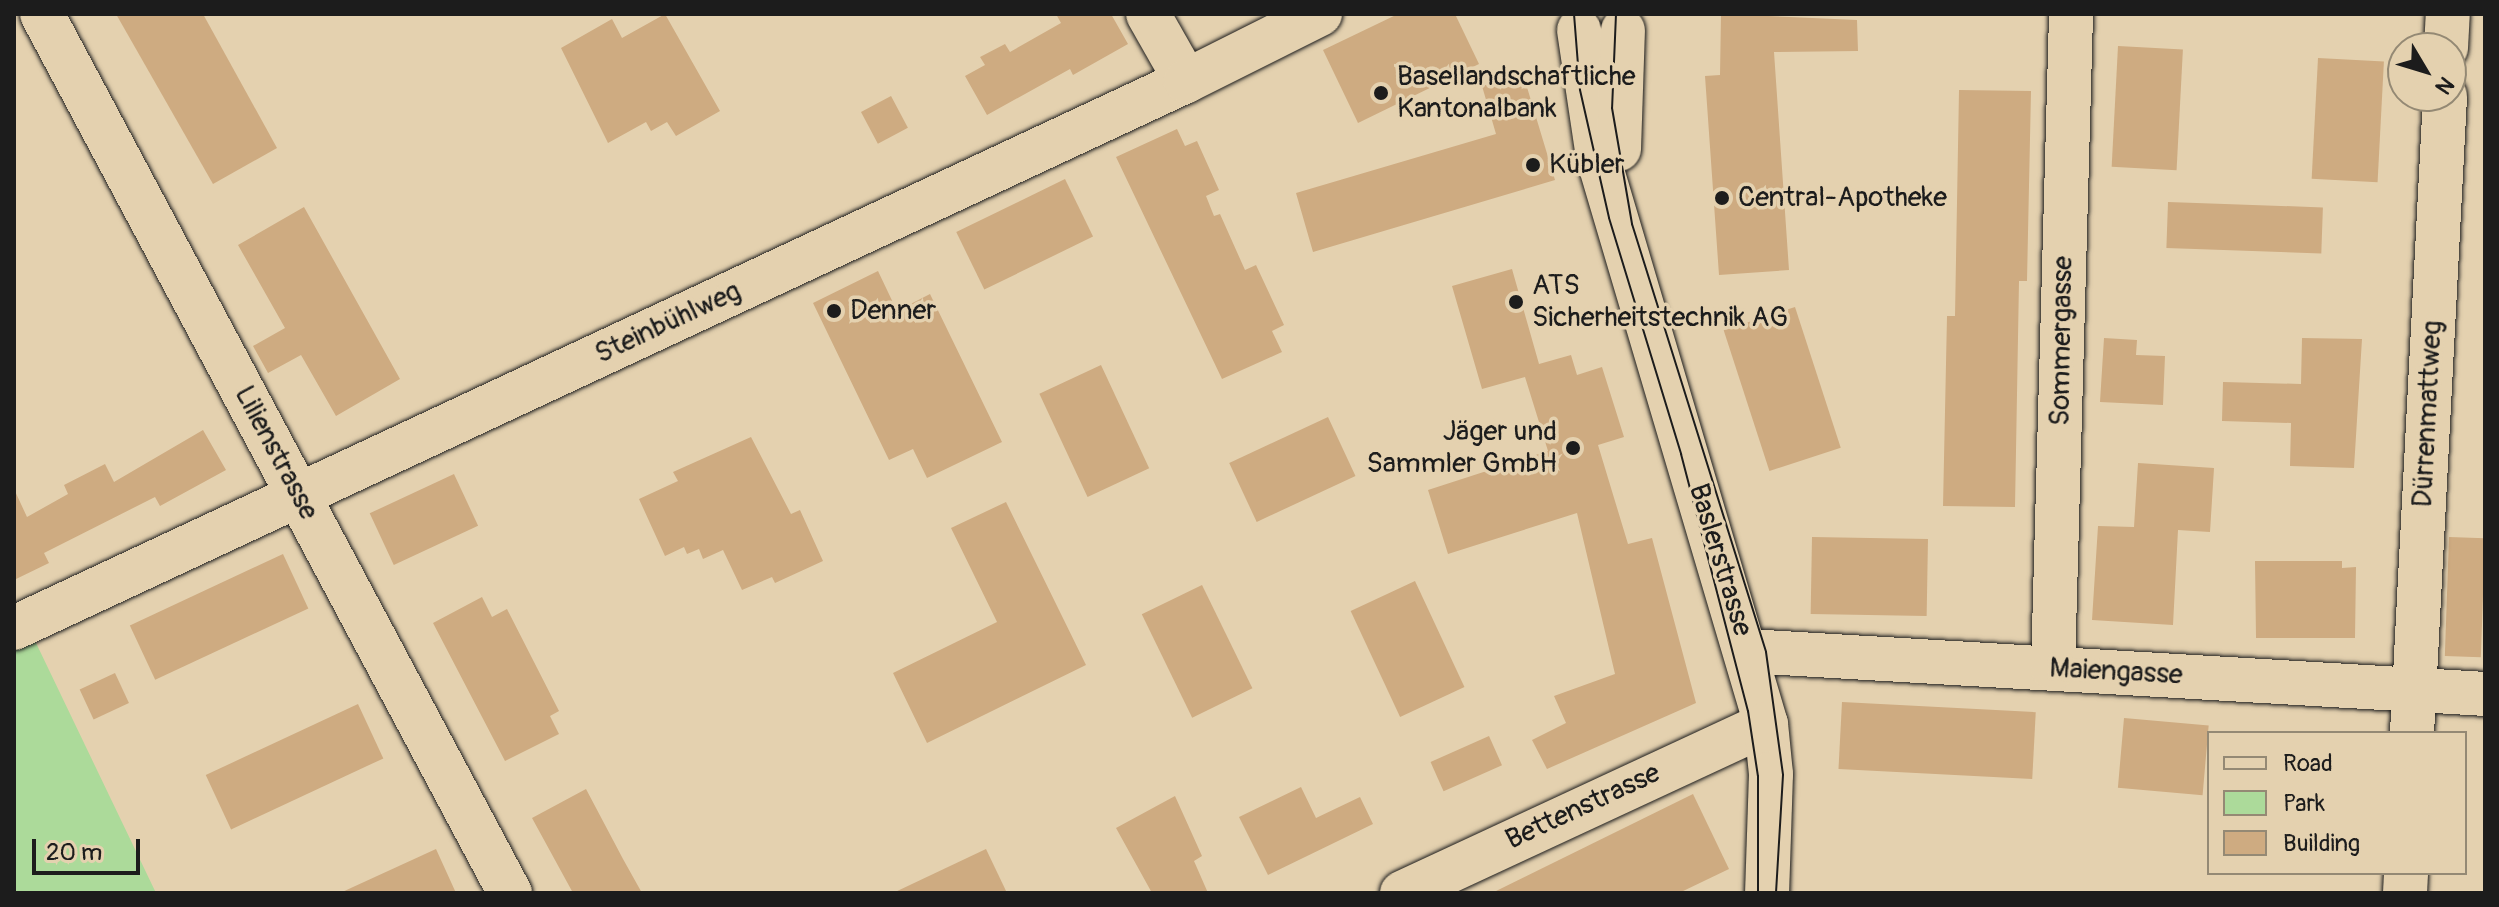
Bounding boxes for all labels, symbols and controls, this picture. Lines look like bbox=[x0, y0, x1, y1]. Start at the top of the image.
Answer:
north arrow bbox=[2387, 32, 2467, 112]
place label: Basellandschaftliche Kantonalbank bbox=[1397, 60, 1636, 126]
text: N bbox=[2429, 71, 2460, 100]
marker: Basellandschaftliche Kantonalbank bbox=[1372, 84, 1390, 102]
place label: Kübler bbox=[1549, 148, 1625, 182]
marker: Kübler bbox=[1524, 156, 1542, 174]
place label: Central-Apotheke bbox=[1738, 181, 1947, 215]
marker: Central-Apotheke bbox=[1713, 189, 1731, 207]
street label: Sommergasse bbox=[2044, 256, 2080, 426]
place label: ATS Sicherheitstechnik AG bbox=[1532, 269, 1788, 335]
street label: Steinbühlweg bbox=[590, 275, 746, 371]
marker: ATS Sicherheitstechnik AG bbox=[1507, 293, 1525, 311]
place label: Denner bbox=[850, 294, 936, 328]
marker: Denner bbox=[825, 302, 843, 320]
street label: Dürrenmattweg bbox=[2406, 320, 2450, 508]
street label: Lilienstrasse bbox=[227, 380, 325, 526]
place label: Jäger und Sammler GmbH bbox=[1366, 415, 1557, 481]
marker: Jäger und Sammler GmbH bbox=[1564, 439, 1582, 457]
street label: Baslerstrasse bbox=[1681, 480, 1759, 640]
street label: Maiengasse bbox=[2049, 652, 2183, 692]
legend bbox=[2207, 731, 2467, 875]
text: Road bbox=[2283, 749, 2333, 778]
street label: Bettenstrasse bbox=[1500, 757, 1666, 857]
text: Park bbox=[2283, 789, 2325, 818]
scale bar bbox=[36, 823, 144, 873]
text: Building bbox=[2283, 829, 2360, 858]
text: 20 m bbox=[46, 838, 102, 867]

